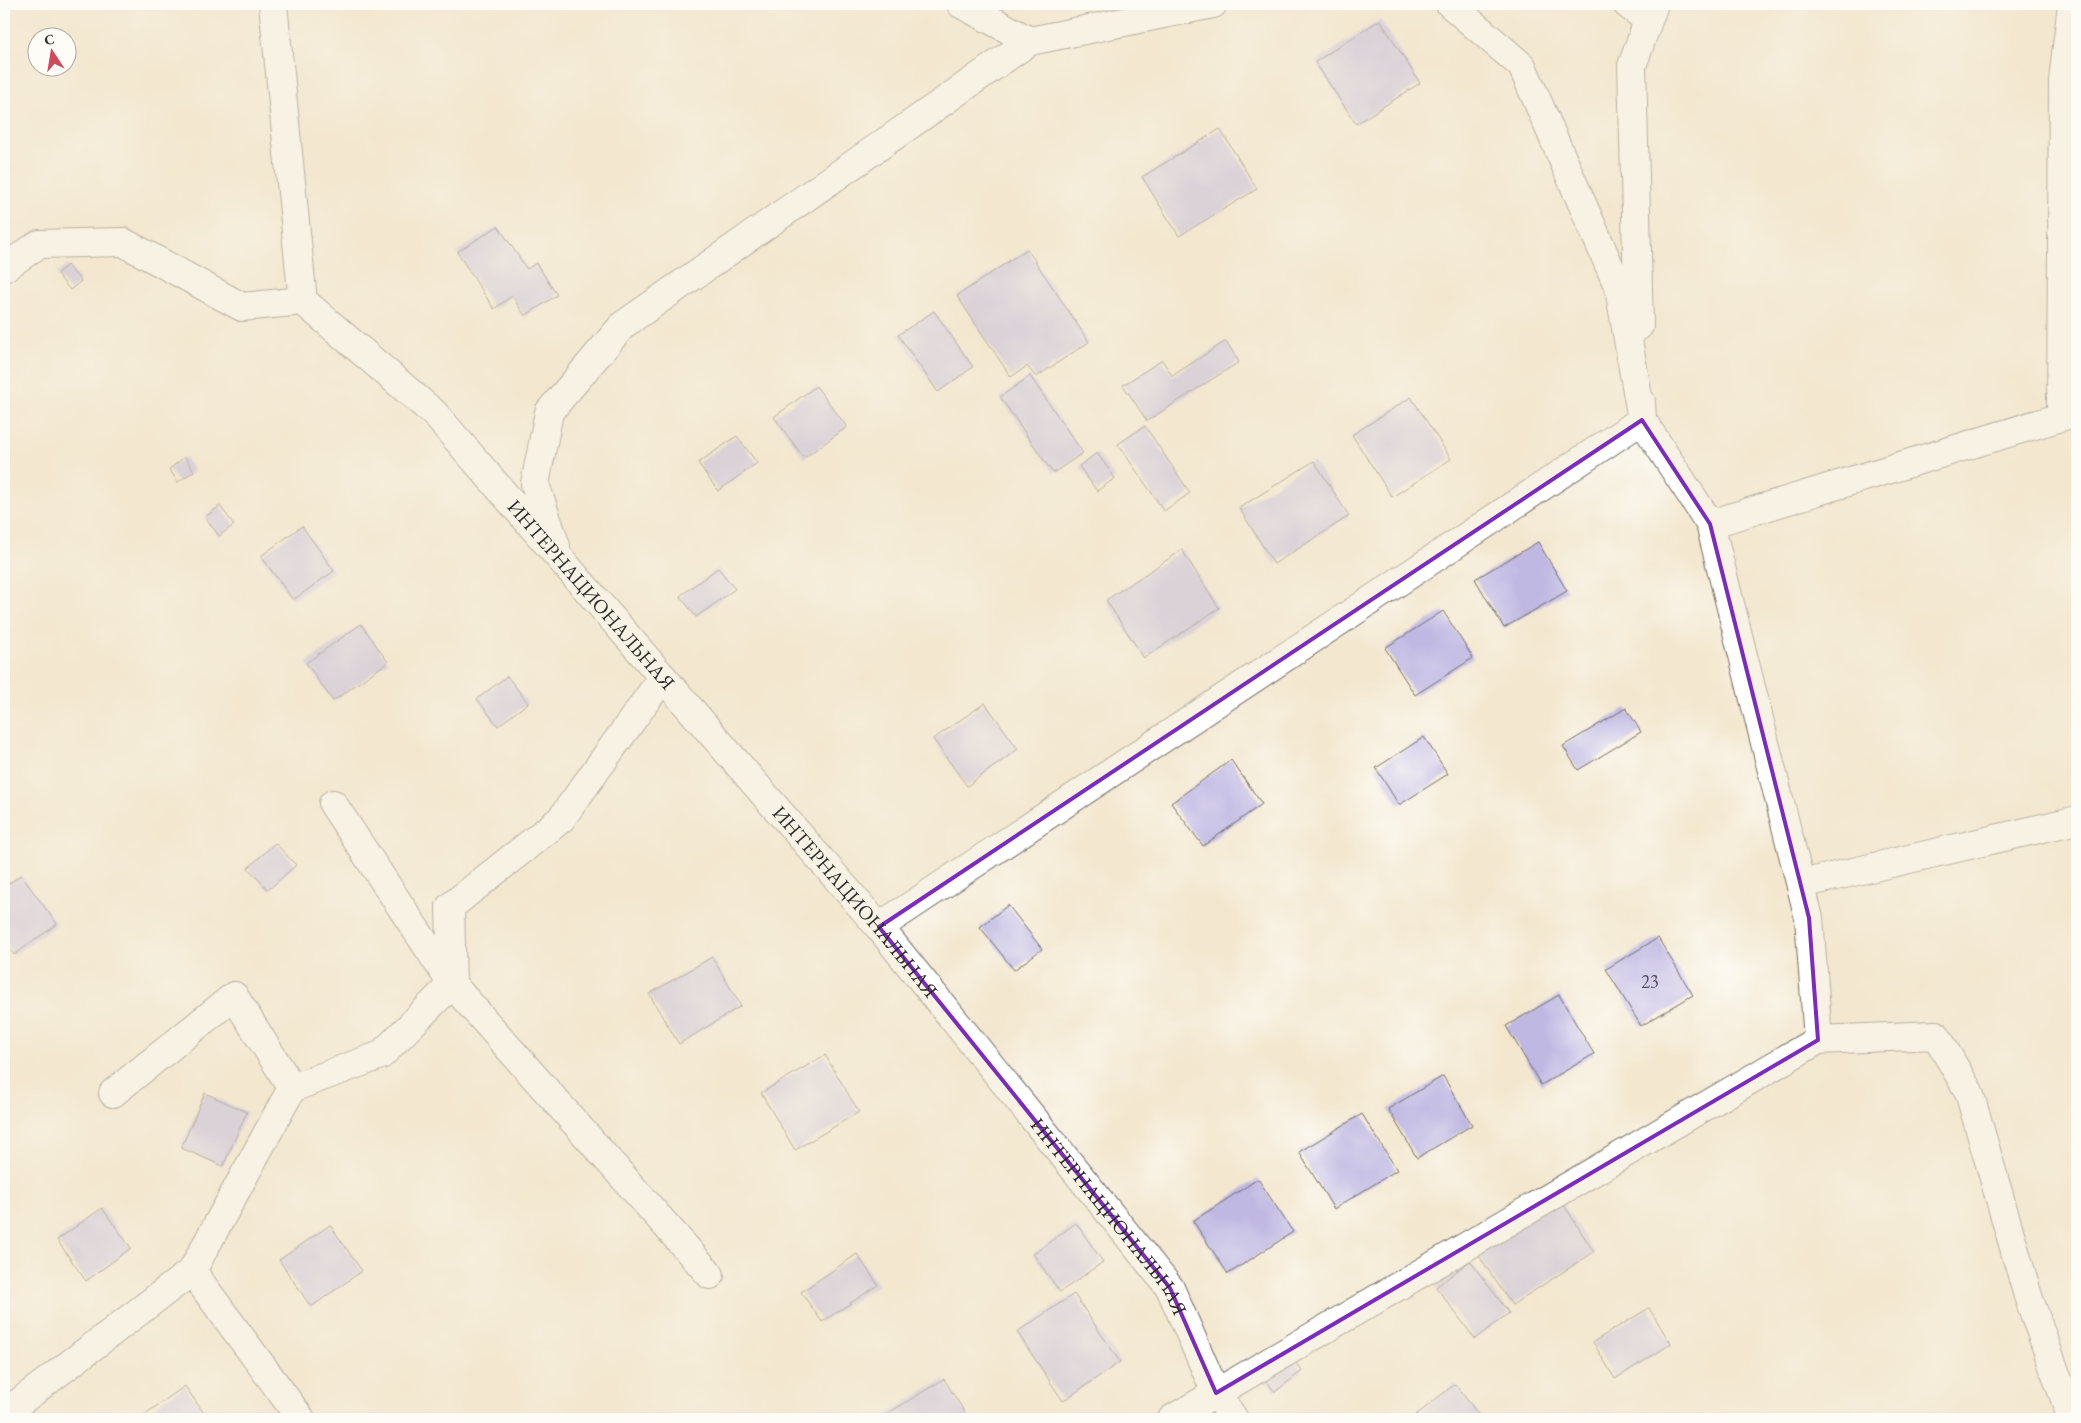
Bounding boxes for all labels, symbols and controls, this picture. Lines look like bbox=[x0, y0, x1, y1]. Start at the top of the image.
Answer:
north arrow bbox=[28, 28, 78, 78]
text: С bbox=[43, 29, 56, 49]
street label: ИНТЕРНАЦИОНАЛЬНАЯ bbox=[502, 494, 681, 695]
street label: ИНТЕРНАЦИОНАЛЬНАЯ bbox=[767, 800, 944, 1003]
house number: 23 bbox=[1641, 970, 1659, 993]
street label: ИНТЕРНАЦИОНАЛЬНАЯ bbox=[1025, 1112, 1193, 1319]

